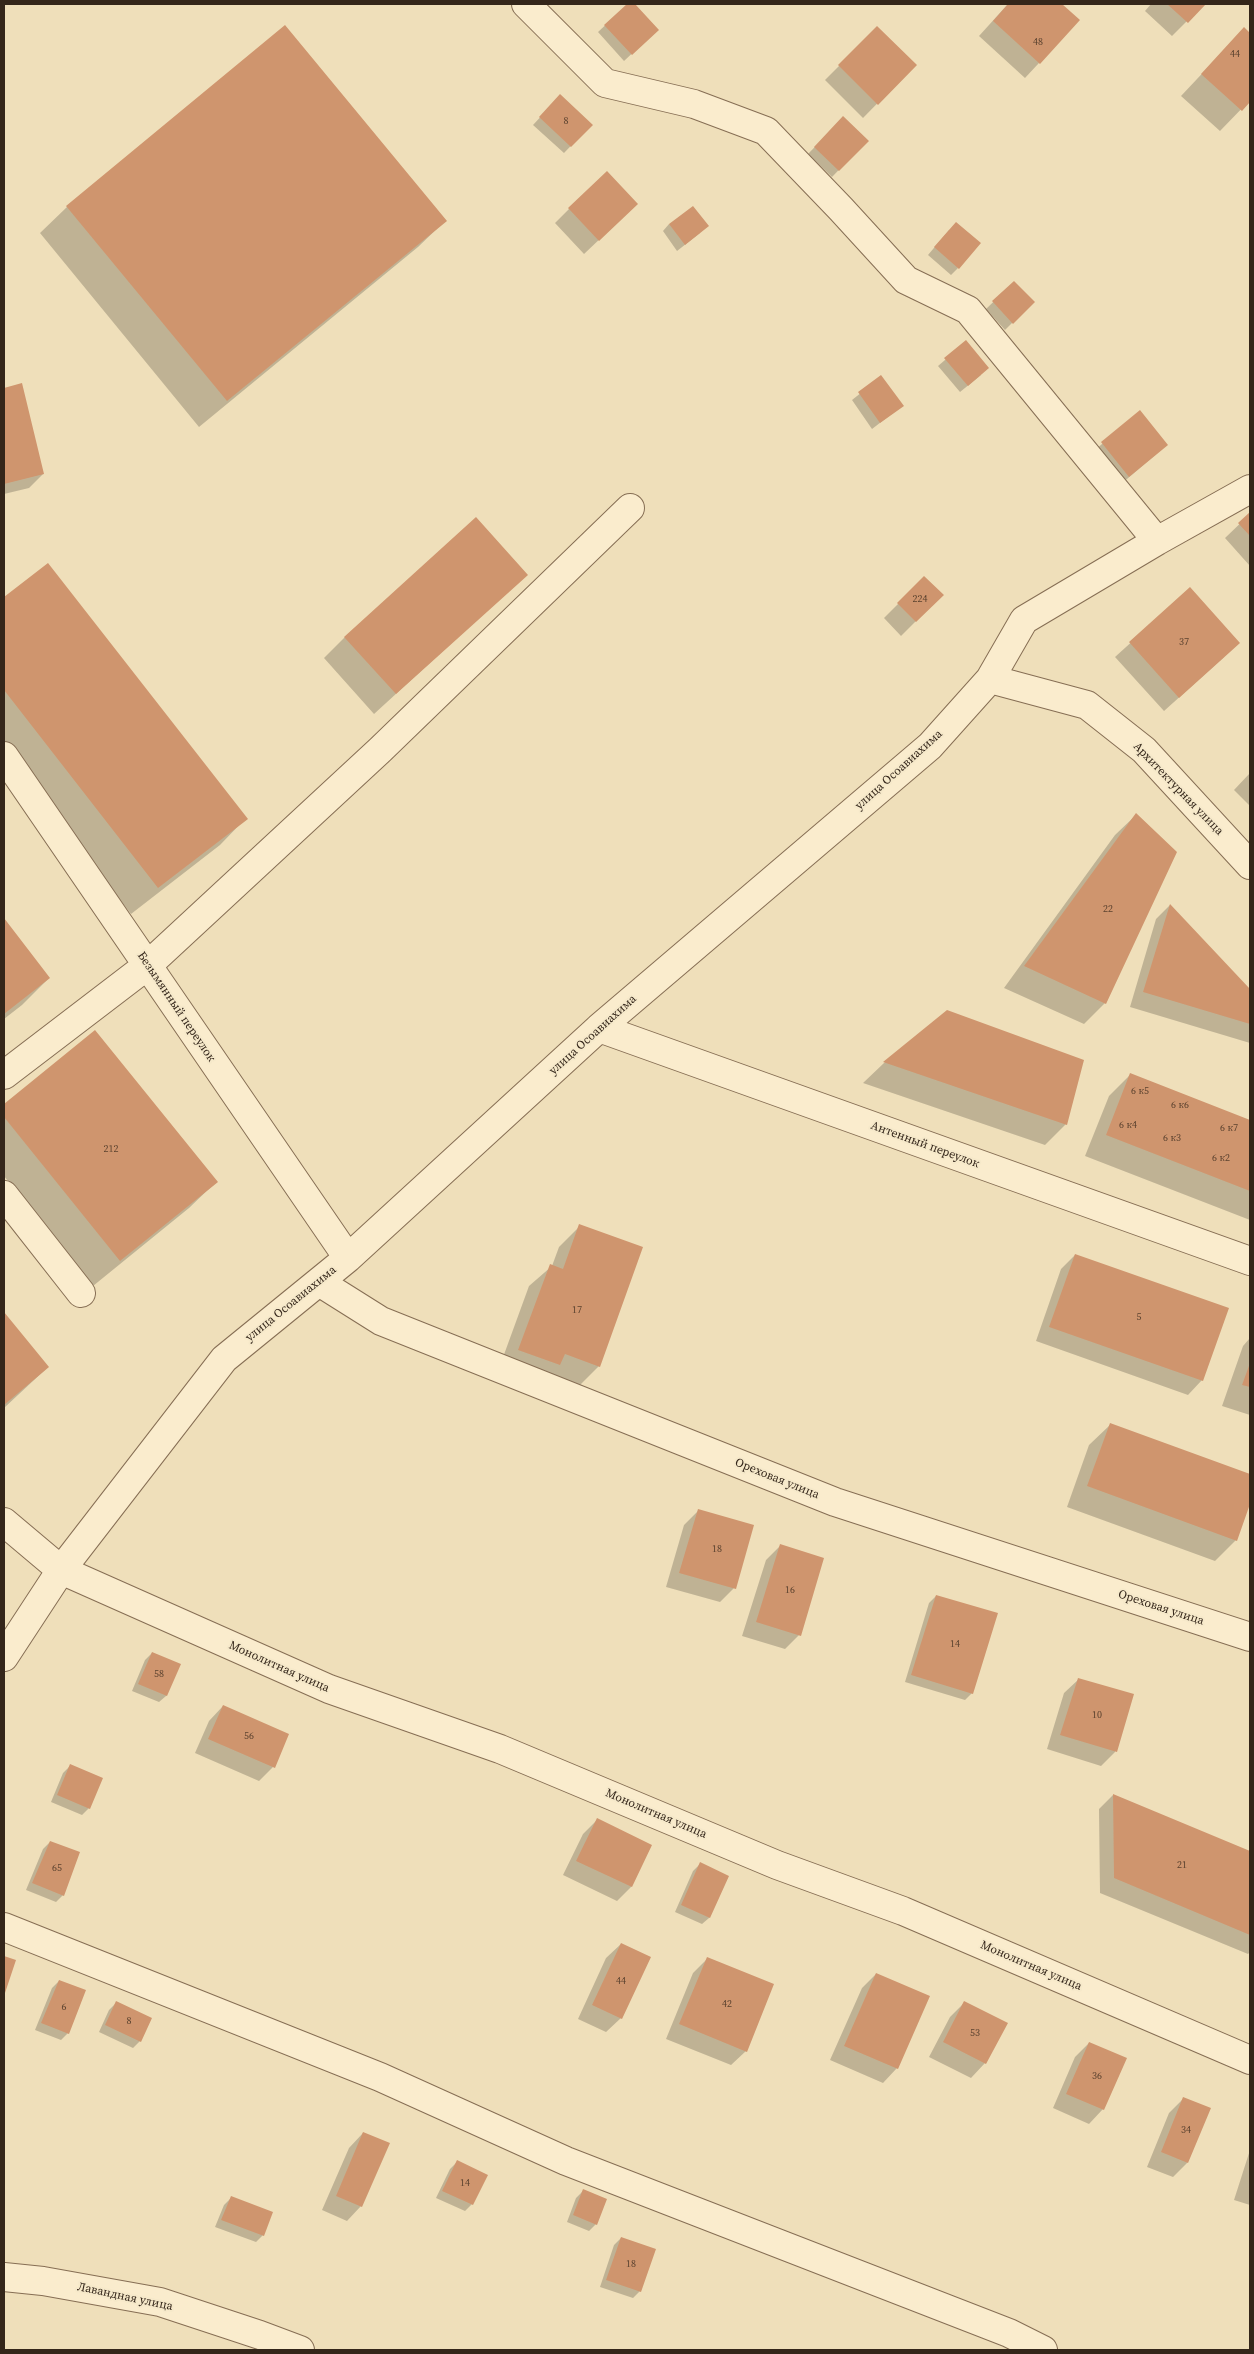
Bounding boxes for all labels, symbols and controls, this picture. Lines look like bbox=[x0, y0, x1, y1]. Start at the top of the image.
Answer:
house number: 48 bbox=[1033, 36, 1043, 48]
house number: 44 bbox=[1230, 48, 1240, 60]
house number: 8 bbox=[564, 115, 568, 127]
house number: 224 bbox=[913, 593, 927, 605]
house number: 37 bbox=[1179, 636, 1189, 648]
street label: улица Осоавиахима bbox=[852, 727, 946, 813]
street label: Архитектурная улица bbox=[1130, 740, 1226, 838]
house number: 22 bbox=[1103, 903, 1113, 915]
street label: Безымянный переулок bbox=[134, 949, 218, 1065]
street label: улица Осоавиахима bbox=[546, 992, 640, 1078]
house number: 6 к5 bbox=[1131, 1085, 1149, 1097]
house number: 6 к6 bbox=[1171, 1099, 1189, 1111]
street label: Антенный переулок bbox=[869, 1119, 981, 1171]
house number: 6 к4 bbox=[1119, 1119, 1137, 1131]
house number: 6 к7 bbox=[1220, 1122, 1238, 1134]
house number: 6 к3 bbox=[1163, 1132, 1181, 1144]
house number: 212 bbox=[104, 1143, 118, 1155]
house number: 6 к2 bbox=[1212, 1152, 1230, 1164]
street label: улица Осоавиахима bbox=[243, 1263, 339, 1345]
house number: 17 bbox=[572, 1304, 582, 1316]
house number: 5 bbox=[1137, 1311, 1141, 1323]
street label: Ореховая улица bbox=[733, 1456, 821, 1502]
house number: 18 bbox=[712, 1543, 722, 1555]
house number: 16 bbox=[785, 1584, 795, 1596]
street label: Ореховая улица bbox=[1116, 1587, 1206, 1629]
street label: Монолитная улица bbox=[226, 1638, 332, 1696]
house number: 14 bbox=[950, 1638, 960, 1650]
house number: 58 bbox=[154, 1668, 164, 1680]
house number: 10 bbox=[1092, 1709, 1102, 1721]
house number: 56 bbox=[244, 1730, 254, 1742]
street label: Монолитная улица bbox=[603, 1786, 709, 1842]
house number: 21 bbox=[1177, 1859, 1187, 1871]
house number: 65 bbox=[52, 1862, 62, 1874]
street label: Монолитная улица bbox=[978, 1938, 1084, 1994]
house number: 44 bbox=[616, 1975, 626, 1987]
house number: 42 bbox=[722, 1998, 732, 2010]
house number: 6 bbox=[62, 2001, 66, 2013]
house number: 8 bbox=[127, 2015, 131, 2027]
house number: 53 bbox=[970, 2027, 980, 2039]
house number: 36 bbox=[1092, 2070, 1102, 2082]
house number: 34 bbox=[1181, 2124, 1191, 2136]
house number: 14 bbox=[460, 2177, 470, 2189]
house number: 18 bbox=[626, 2258, 636, 2270]
street label: Лавандная улица bbox=[76, 2280, 174, 2314]

